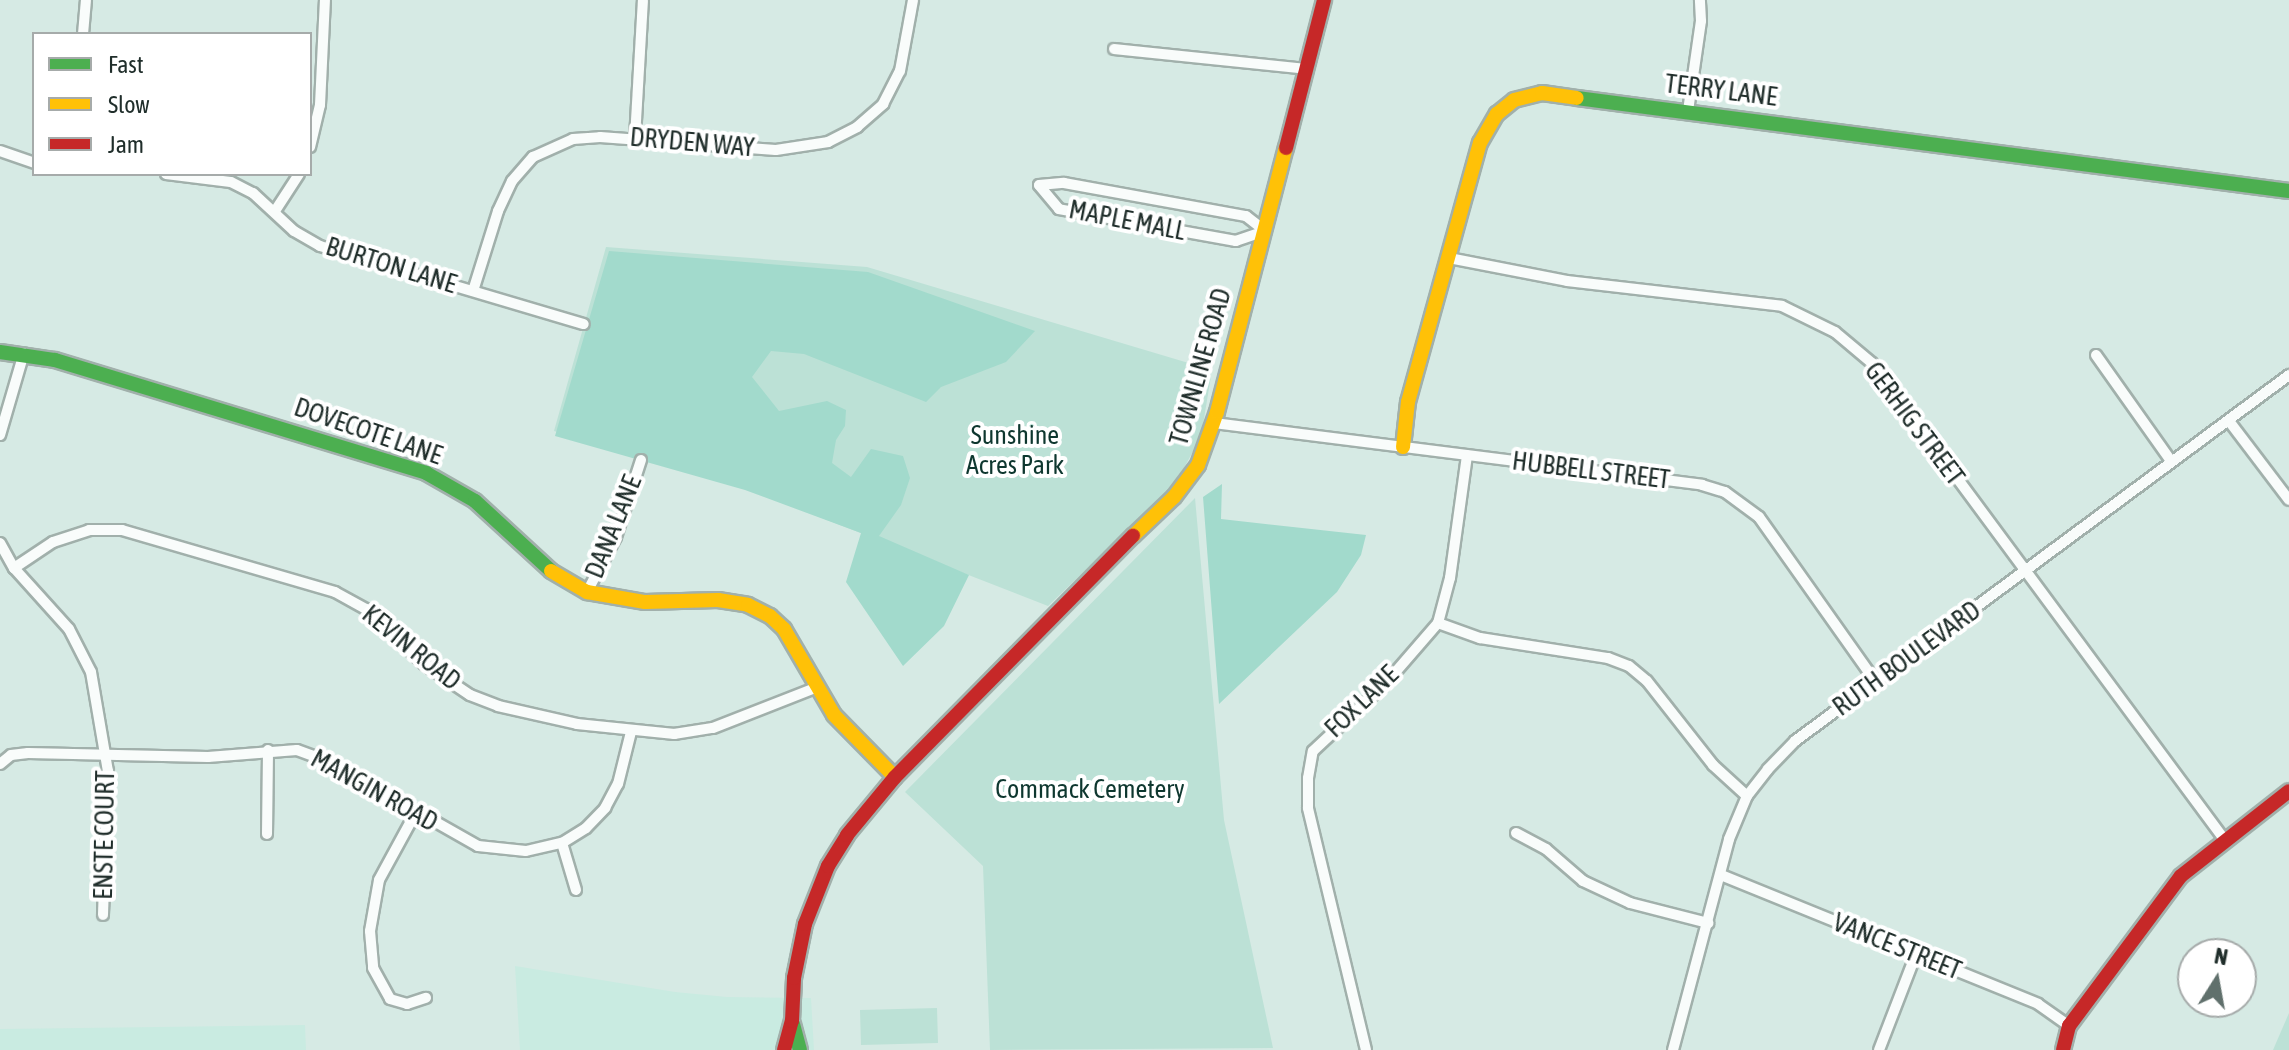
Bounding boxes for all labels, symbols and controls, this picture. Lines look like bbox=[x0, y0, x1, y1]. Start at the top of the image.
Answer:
legend bbox=[32, 32, 312, 176]
text: Fast bbox=[108, 51, 144, 78]
street label: TERRY LANE bbox=[1663, 69, 1779, 113]
text: Slow bbox=[108, 91, 150, 118]
street label: DRYDEN WAY bbox=[629, 122, 755, 164]
text: Jam bbox=[108, 131, 144, 158]
street label: MAPLE MALL bbox=[1066, 194, 1188, 248]
street label: BURTON LANE bbox=[322, 231, 460, 301]
street label: TOWNLINE ROAD bbox=[1164, 285, 1238, 449]
street label: GERHIG STREET bbox=[1858, 356, 1970, 492]
street label: DOVECOTE LANE bbox=[290, 392, 446, 472]
park label: Sunshine Acres Park bbox=[966, 420, 1064, 482]
street label: HUBBELL STREET bbox=[1510, 446, 1672, 496]
street label: DANA LANE bbox=[579, 471, 649, 583]
street label: RUTH BOULEVARD bbox=[1827, 595, 1987, 723]
street label: KEVIN ROAD bbox=[356, 599, 466, 697]
street label: FOX LANE bbox=[1319, 660, 1405, 744]
street label: MANGIN ROAD bbox=[305, 743, 443, 839]
street label: ENSTE COURT bbox=[88, 770, 122, 900]
park label: Commack Cemetery bbox=[995, 774, 1185, 806]
street label: VANCE STREET bbox=[1828, 907, 1966, 987]
north arrow bbox=[2177, 938, 2257, 1018]
text: N bbox=[2212, 942, 2230, 970]

